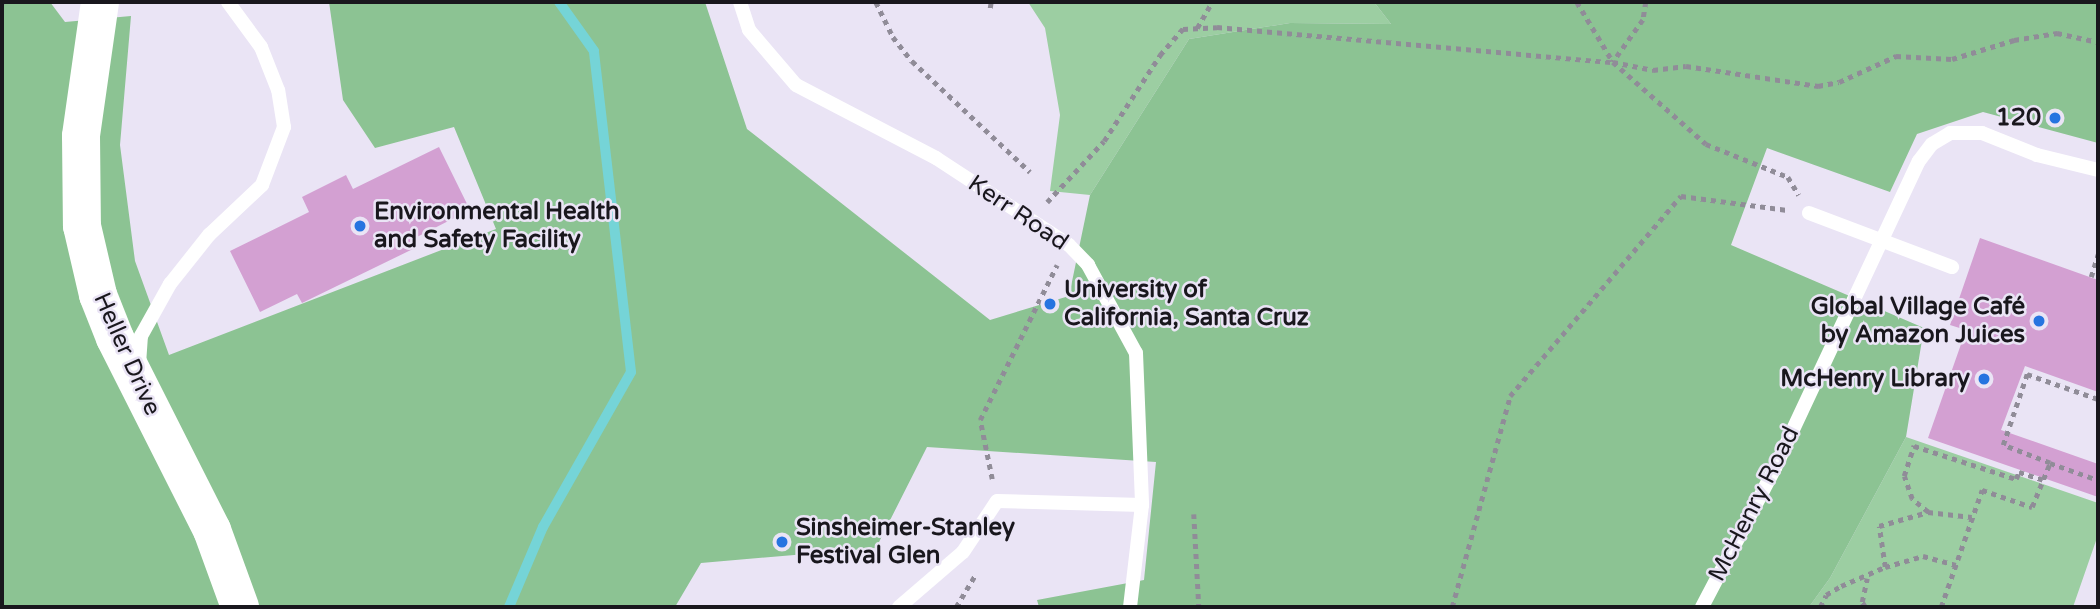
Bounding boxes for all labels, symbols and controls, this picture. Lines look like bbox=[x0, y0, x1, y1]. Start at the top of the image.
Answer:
place label: 120 bbox=[1996, 104, 2041, 132]
marker: 120 bbox=[2047, 110, 2063, 126]
street label: Kerr Road bbox=[962, 169, 1074, 257]
place label: Environmental Health and Safety Facility bbox=[374, 198, 620, 254]
marker: Environmental Health and Safety Facility bbox=[352, 218, 368, 234]
place label: University of California, Santa Cruz bbox=[1064, 276, 1309, 332]
street label: Heller Drive bbox=[87, 288, 167, 420]
place label: Global Village Café by Amazon Juices bbox=[1811, 293, 2025, 349]
marker: University of California, Santa Cruz bbox=[1042, 296, 1058, 312]
marker: Global Village Café by Amazon Juices bbox=[2031, 313, 2047, 329]
place label: McHenry Library bbox=[1780, 365, 1970, 393]
marker: McHenry Library bbox=[1976, 371, 1992, 387]
street label: McHenry Road bbox=[1703, 422, 1805, 586]
place label: Sinsheimer-Stanley Festival Glen bbox=[796, 514, 1015, 570]
marker: Sinsheimer-Stanley Festival Glen bbox=[774, 534, 790, 550]

